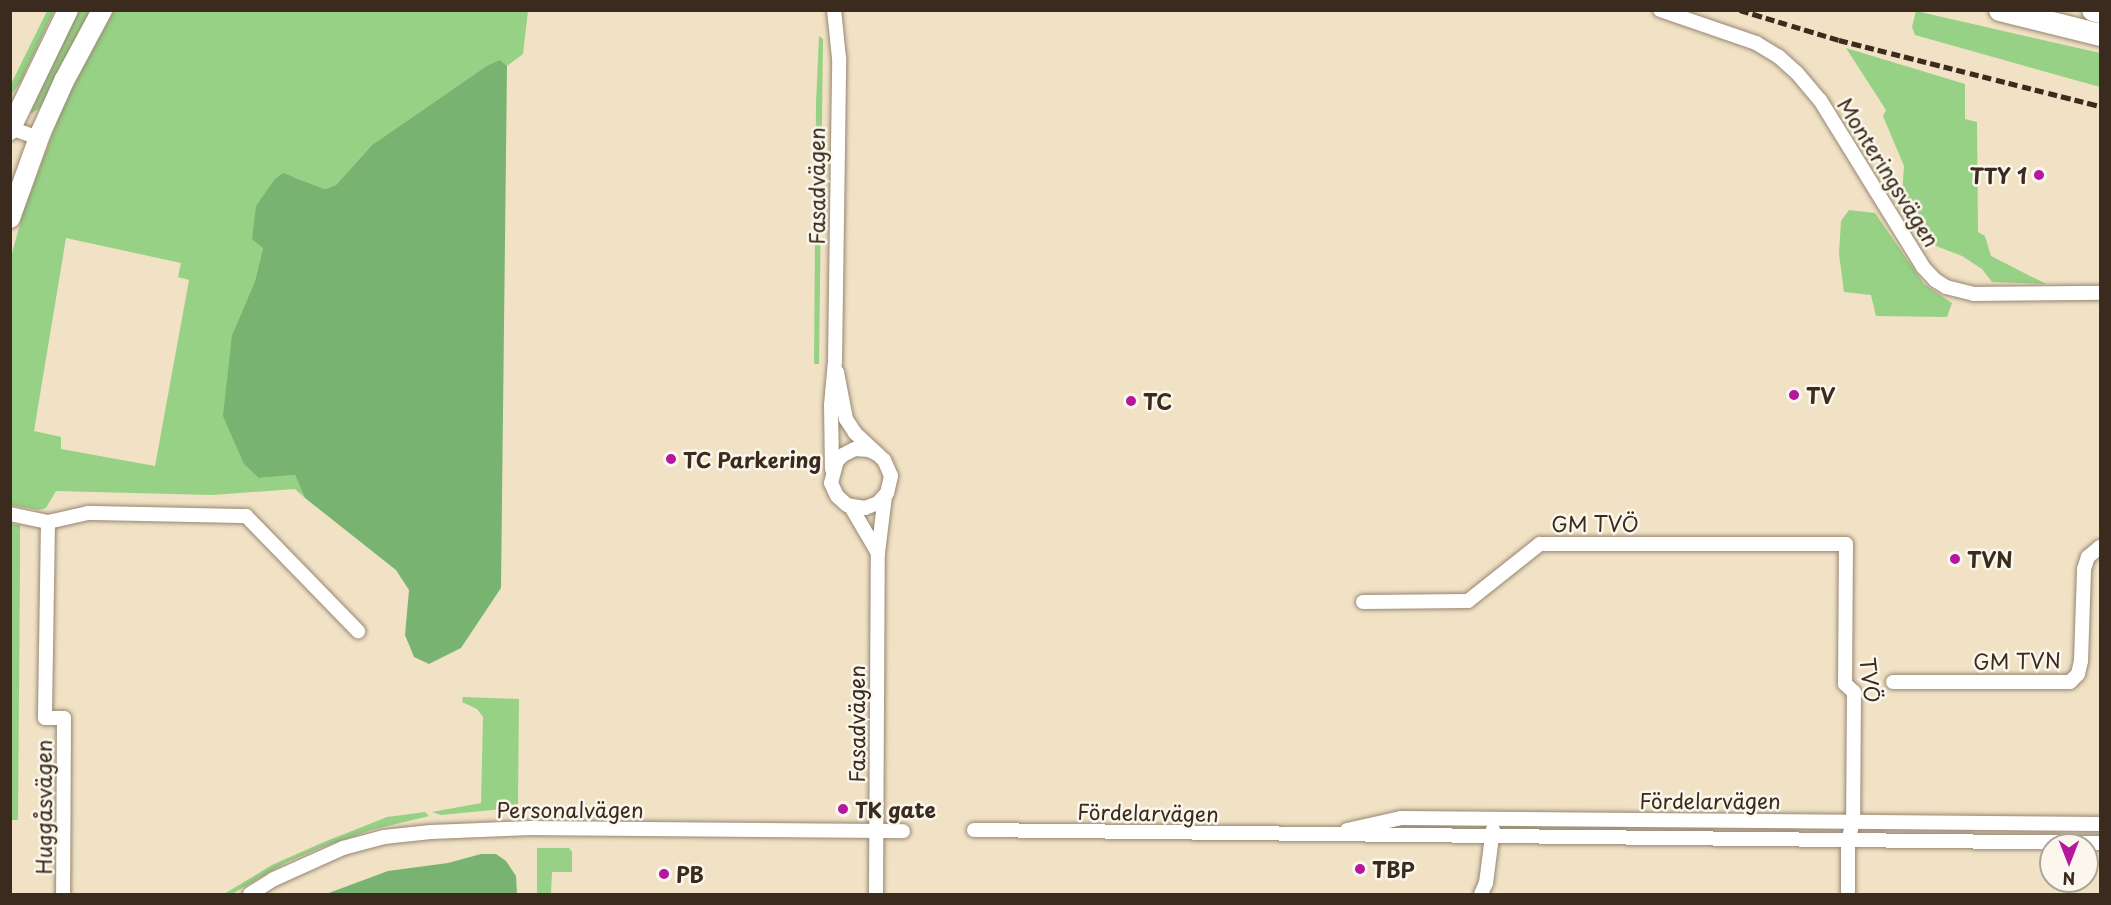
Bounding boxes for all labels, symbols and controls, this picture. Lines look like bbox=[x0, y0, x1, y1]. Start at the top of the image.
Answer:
street label: Monteringsvägen bbox=[1833, 93, 1945, 251]
street label: Fasadvägen bbox=[803, 127, 829, 245]
place label: TTY 1 bbox=[1969, 162, 2027, 188]
marker: TTY 1 bbox=[2032, 168, 2046, 182]
place label: TV bbox=[1806, 382, 1835, 408]
place label: TC bbox=[1143, 388, 1172, 414]
marker: TV bbox=[1787, 388, 1801, 402]
marker: TC bbox=[1124, 394, 1138, 408]
place label: TC Parkering bbox=[683, 446, 823, 472]
marker: TC Parkering bbox=[664, 452, 678, 466]
street label: GM TVÖ bbox=[1550, 510, 1640, 536]
place label: TVN bbox=[1967, 546, 2013, 572]
marker: TVN bbox=[1948, 552, 1962, 566]
street label: GM TVN bbox=[1972, 647, 2062, 673]
street label: TVÖ bbox=[1856, 656, 1886, 704]
street label: Fasadvägen bbox=[843, 665, 869, 783]
street label: Huggåsvägen bbox=[30, 740, 56, 874]
street label: Fördelarvägen bbox=[1639, 787, 1781, 813]
street label: Personalvägen bbox=[496, 796, 644, 822]
place label: TK gate bbox=[855, 796, 939, 822]
street label: Fördelarvägen bbox=[1077, 798, 1219, 826]
marker: TK gate bbox=[836, 802, 850, 816]
north arrow bbox=[2039, 833, 2099, 893]
place label: TBP bbox=[1372, 856, 1415, 882]
place label: PB bbox=[676, 861, 704, 887]
marker: TBP bbox=[1353, 862, 1367, 876]
marker: PB bbox=[657, 867, 671, 881]
text: N bbox=[2063, 867, 2075, 891]

